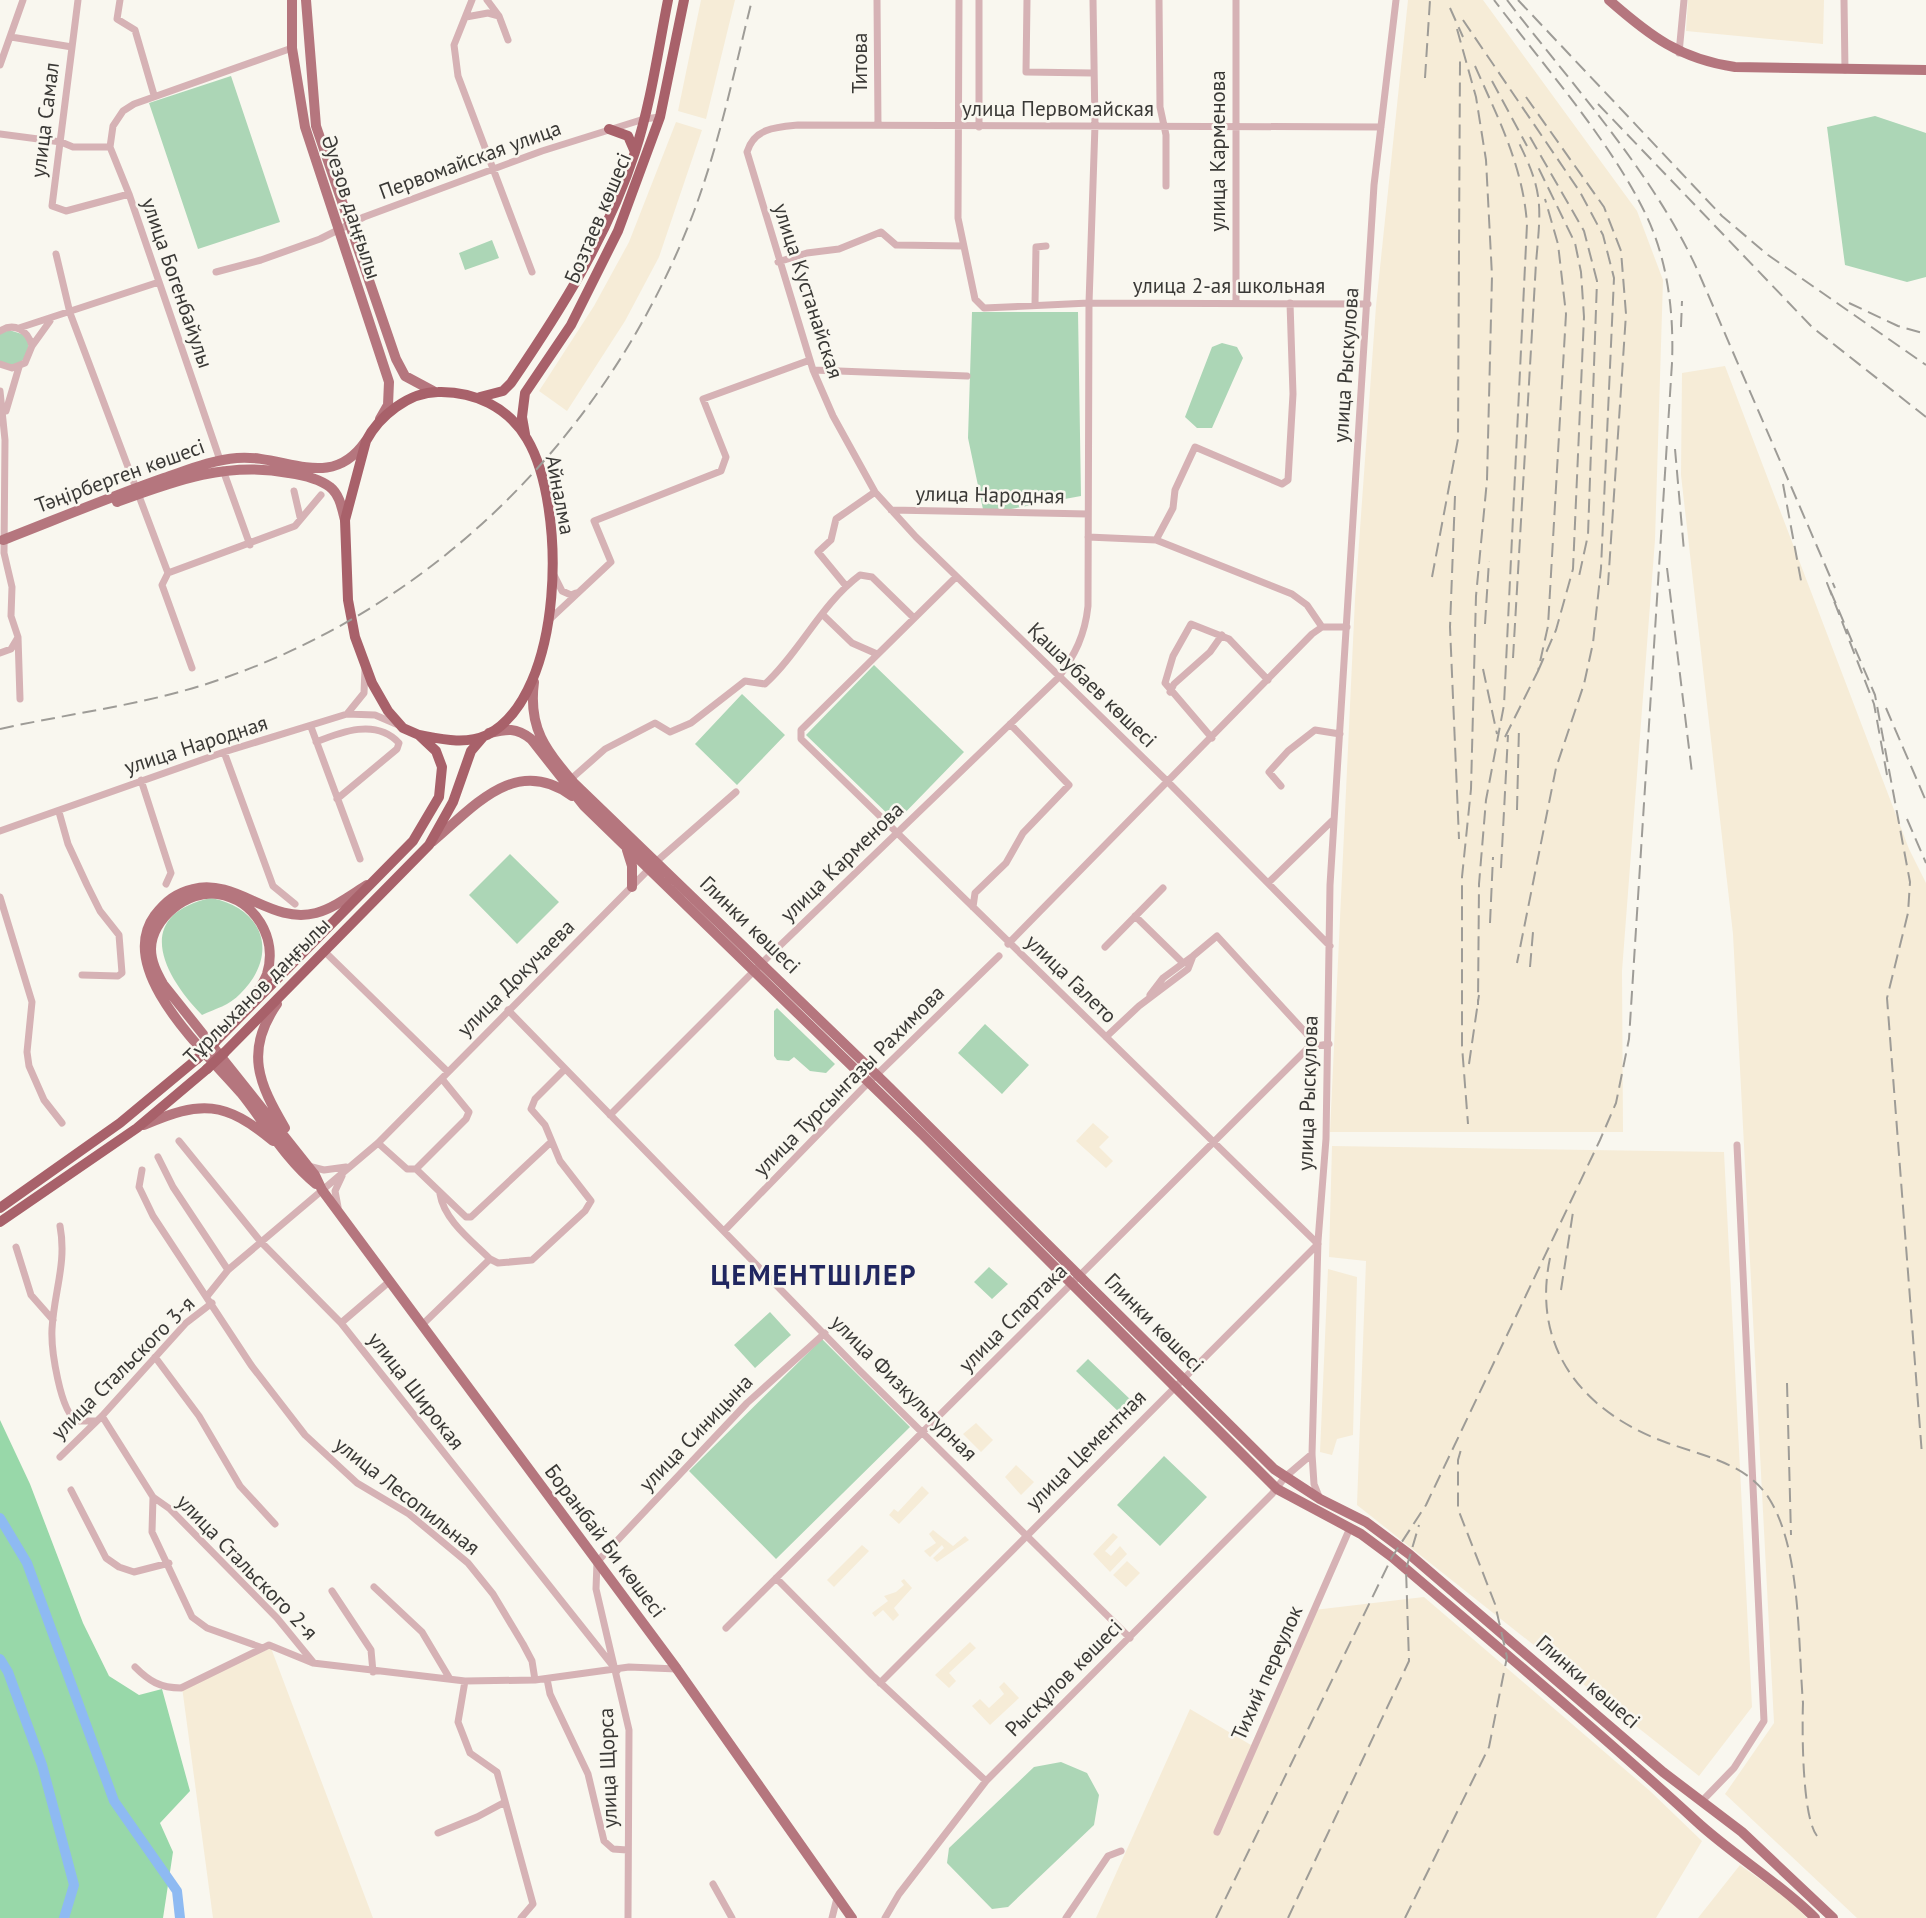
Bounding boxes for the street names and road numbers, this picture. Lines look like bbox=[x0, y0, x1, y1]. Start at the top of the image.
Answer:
street label: Титова bbox=[846, 33, 873, 93]
street label: улица Самал bbox=[24, 61, 65, 179]
street label: улица Карменова bbox=[1204, 70, 1231, 232]
street label: улица Первомайская bbox=[962, 95, 1154, 122]
street label: Первомайская улица bbox=[375, 114, 565, 205]
street label: Әуезов даңғылы bbox=[316, 132, 387, 282]
street label: Бозтаев көшесі bbox=[558, 148, 637, 287]
street label: улица Богенбайулы bbox=[136, 194, 219, 372]
street label: улица Кустанайская bbox=[767, 200, 850, 382]
street label: улица 2-ая школьная bbox=[1133, 272, 1325, 299]
street label: улица Рыскулова bbox=[1327, 286, 1364, 444]
street label: Тәңірберген көшесі bbox=[31, 432, 208, 519]
street label: Айналма bbox=[540, 453, 581, 537]
street label: улица Народная bbox=[915, 480, 1065, 509]
street label: Қашаубаев көшесі bbox=[1022, 616, 1163, 753]
street label: улица Народная bbox=[121, 709, 271, 780]
street label: улица Карменова bbox=[774, 796, 909, 927]
street label: Глинки көшесі bbox=[694, 870, 806, 979]
street label: Тұрлыханов даңғылы bbox=[177, 911, 336, 1070]
street label: улица Докучаева bbox=[451, 913, 580, 1042]
street label: улица Галето bbox=[1020, 928, 1123, 1029]
street label: улица Турсынгазы Рахимова bbox=[747, 979, 950, 1182]
street label: улица Рыскулова bbox=[1291, 1015, 1324, 1171]
street label: улица Спартака bbox=[953, 1258, 1073, 1378]
street label: Глинки көшесі bbox=[1099, 1267, 1210, 1378]
street label: улица Стальского 3-я bbox=[45, 1290, 200, 1445]
street label: улица Физкультурная bbox=[825, 1309, 983, 1467]
street label: улица Широкая bbox=[362, 1326, 471, 1455]
street label: улица Синицына bbox=[633, 1368, 758, 1497]
street label: улица Цементная bbox=[1020, 1384, 1152, 1516]
street label: улица Лесопильная bbox=[329, 1430, 486, 1561]
street label: Боранбай Би көшесі bbox=[539, 1459, 672, 1623]
street label: улица Стальского 2-я bbox=[171, 1488, 324, 1645]
street label: Тихий переулок bbox=[1225, 1601, 1308, 1745]
street label: Рысқұлов көшесі bbox=[999, 1613, 1128, 1742]
street label: Глинки көшесі bbox=[1531, 1629, 1646, 1734]
street label: улица Щорса bbox=[592, 1707, 623, 1829]

